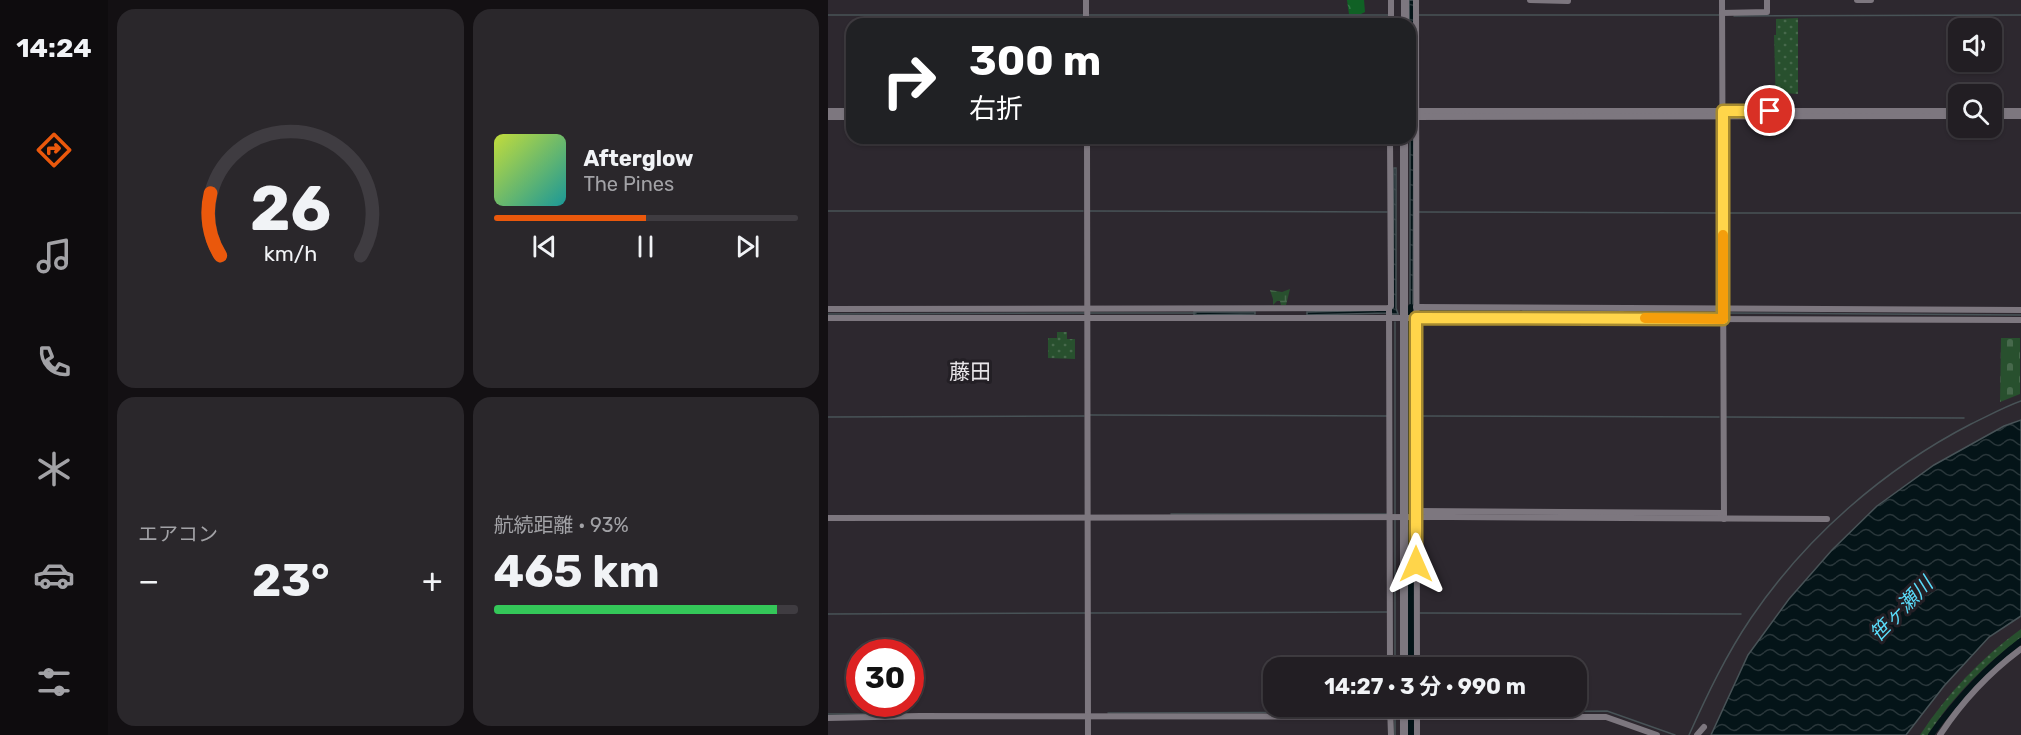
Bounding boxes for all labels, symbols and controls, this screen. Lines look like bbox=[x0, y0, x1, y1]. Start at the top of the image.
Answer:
map controls bbox=[1948, 18, 2002, 138]
button: sound bbox=[1948, 18, 2002, 72]
text: 14:24 bbox=[16, 32, 92, 64]
text: 300 m bbox=[969, 36, 1101, 86]
icon: right bbox=[870, 42, 948, 120]
button: search bbox=[1948, 84, 2002, 138]
pin bbox=[1744, 85, 1795, 136]
text: 右折 bbox=[969, 93, 1023, 125]
icon: arrive bbox=[1753, 94, 1786, 127]
icon: directions bbox=[33, 129, 75, 171]
text: Afterglow bbox=[584, 145, 694, 172]
text: 26 bbox=[250, 172, 331, 246]
text: The Pines bbox=[584, 172, 674, 196]
icon: previous bbox=[528, 230, 561, 263]
icon: pause bbox=[629, 230, 662, 263]
icon: next bbox=[731, 230, 764, 263]
icon: music bbox=[33, 235, 75, 277]
text: km/h bbox=[263, 241, 317, 266]
icon: phone bbox=[33, 341, 75, 383]
district label: 藤田 bbox=[949, 359, 991, 384]
icon: climate bbox=[33, 448, 75, 490]
text: 航続距離 · 93% bbox=[494, 513, 629, 537]
text: エアコン bbox=[138, 522, 218, 546]
position arrow bbox=[1384, 532, 1448, 596]
text: 465 km bbox=[494, 545, 660, 598]
icon: car bbox=[33, 554, 75, 596]
text: 23° bbox=[252, 554, 329, 607]
text: − bbox=[138, 561, 159, 600]
text: + bbox=[422, 561, 442, 600]
water label: 笹ヶ瀬川 bbox=[1865, 570, 1939, 646]
speed limit sign: 30 bbox=[846, 639, 924, 717]
icon: filters bbox=[33, 661, 75, 703]
text: 14:27 · 3 分 · 990 m bbox=[1324, 673, 1526, 700]

